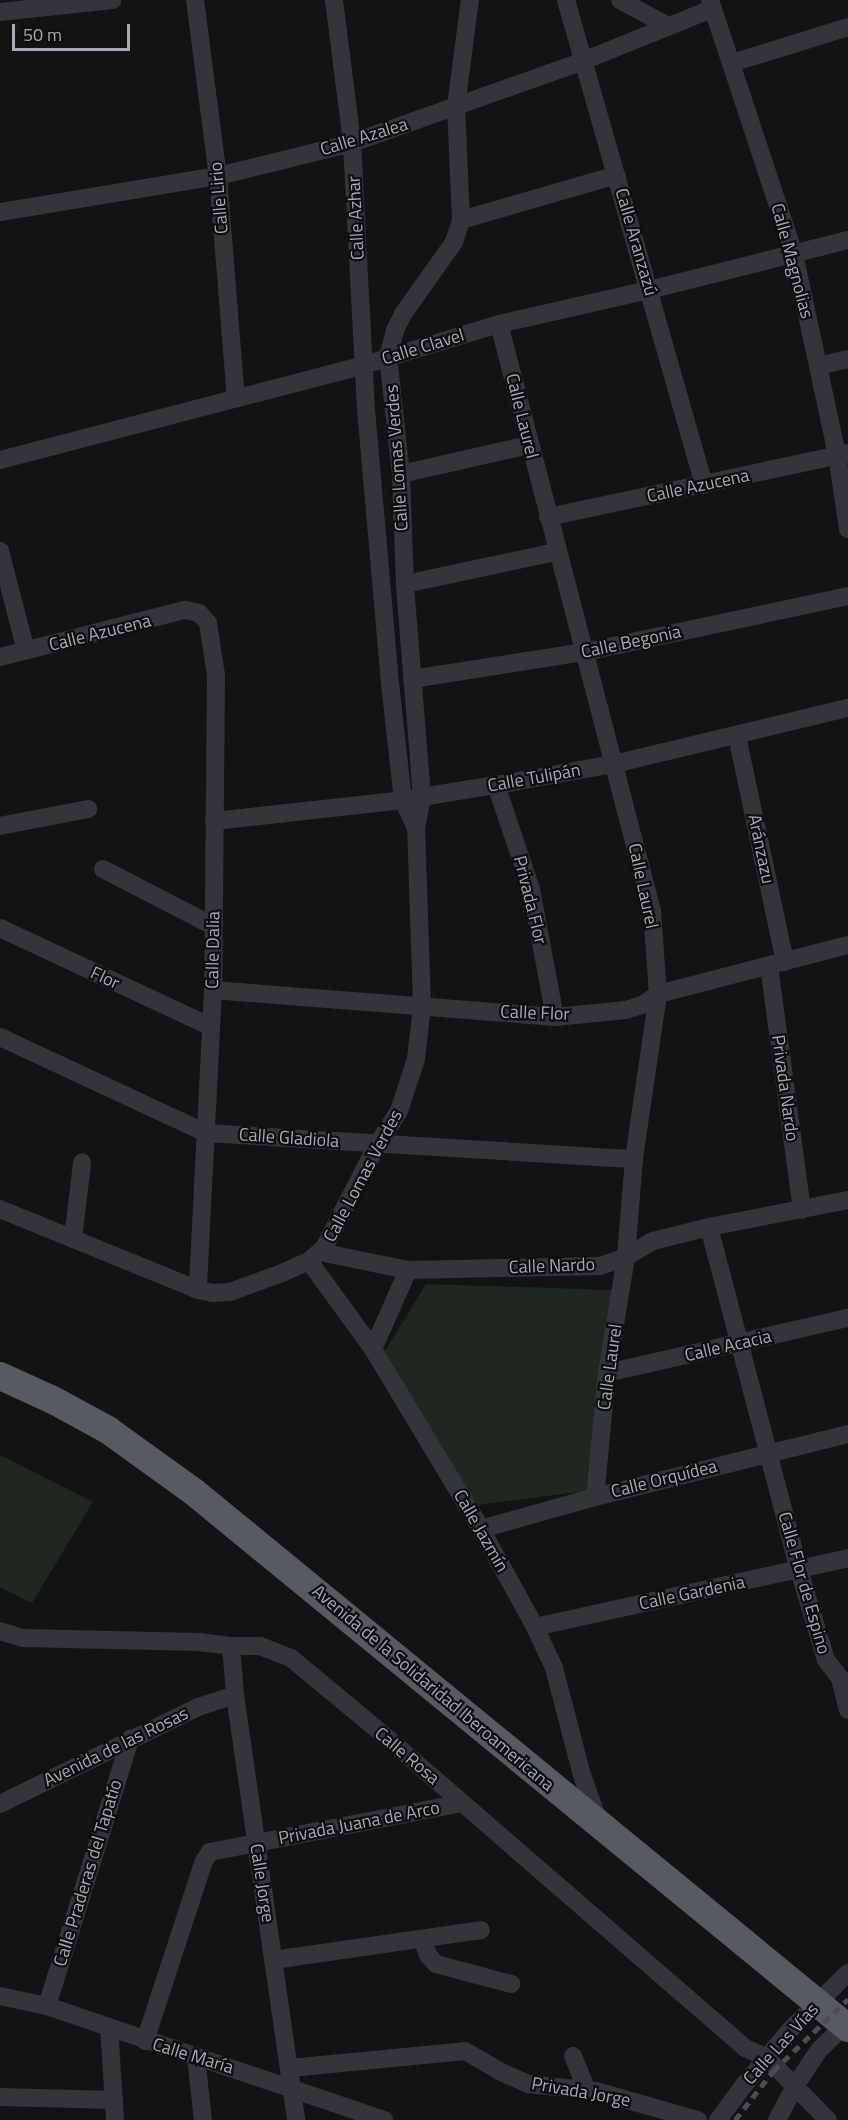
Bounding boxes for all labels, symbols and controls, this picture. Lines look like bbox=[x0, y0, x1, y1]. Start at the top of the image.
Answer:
scale bar bbox=[15, 12, 134, 50]
text: 50 m bbox=[23, 21, 62, 48]
street label: Calle Azalea bbox=[318, 113, 410, 161]
street label: Calle Lirio bbox=[205, 161, 233, 235]
street label: Calle Azhar bbox=[343, 175, 369, 261]
street label: Calle Aranzazú bbox=[610, 186, 662, 298]
street label: Calle Magnolias bbox=[766, 201, 818, 321]
street label: Calle Clavel bbox=[379, 324, 467, 370]
street label: Calle Laurel bbox=[501, 371, 543, 461]
street label: Calle Lomas Verdes bbox=[381, 384, 413, 532]
street label: Calle Azucena bbox=[645, 465, 751, 507]
street label: Calle Azucena bbox=[47, 610, 153, 656]
street label: Calle Begonia bbox=[579, 621, 683, 663]
street label: Calle Tulipán bbox=[486, 759, 582, 797]
street label: Aránzazu bbox=[743, 812, 779, 886]
street label: Calle Laurel bbox=[623, 841, 663, 931]
street label: Privada Flor bbox=[509, 854, 551, 946]
street label: Calle Dalia bbox=[202, 911, 224, 989]
street label: Flor bbox=[87, 962, 123, 994]
street label: Calle Flor bbox=[500, 1001, 570, 1025]
street label: Privada Nardo bbox=[767, 1033, 803, 1143]
street label: Calle Lomas Verdes bbox=[319, 1106, 407, 1246]
street label: Calle Gladiola bbox=[238, 1124, 340, 1152]
street label: Calle Nardo bbox=[508, 1254, 596, 1278]
street label: Calle Laurel bbox=[593, 1323, 627, 1411]
street label: Calle Acacia bbox=[682, 1326, 774, 1366]
street label: Calle Orquídea bbox=[609, 1455, 719, 1503]
street label: Calle Jazmín bbox=[449, 1486, 513, 1576]
street label: Calle Flor de Espino bbox=[773, 1509, 835, 1657]
street label: Calle Gardenia bbox=[637, 1571, 747, 1615]
street label: Avenida de la Solidaridad Iberoamericana bbox=[308, 1580, 558, 1796]
street label: Avenida de las Rosas bbox=[40, 1703, 192, 1791]
street label: Calle Rosa bbox=[370, 1723, 444, 1789]
street label: Calle Praderas del Tapatío bbox=[49, 1777, 127, 1969]
street label: Privada Juana de Arco bbox=[276, 1797, 442, 1849]
street label: Calle Jorge bbox=[245, 1842, 279, 1924]
street label: Calle Las Vías bbox=[739, 1999, 823, 2089]
street label: Calle María bbox=[150, 2033, 236, 2079]
street label: Privada Jorge bbox=[530, 2073, 632, 2111]

